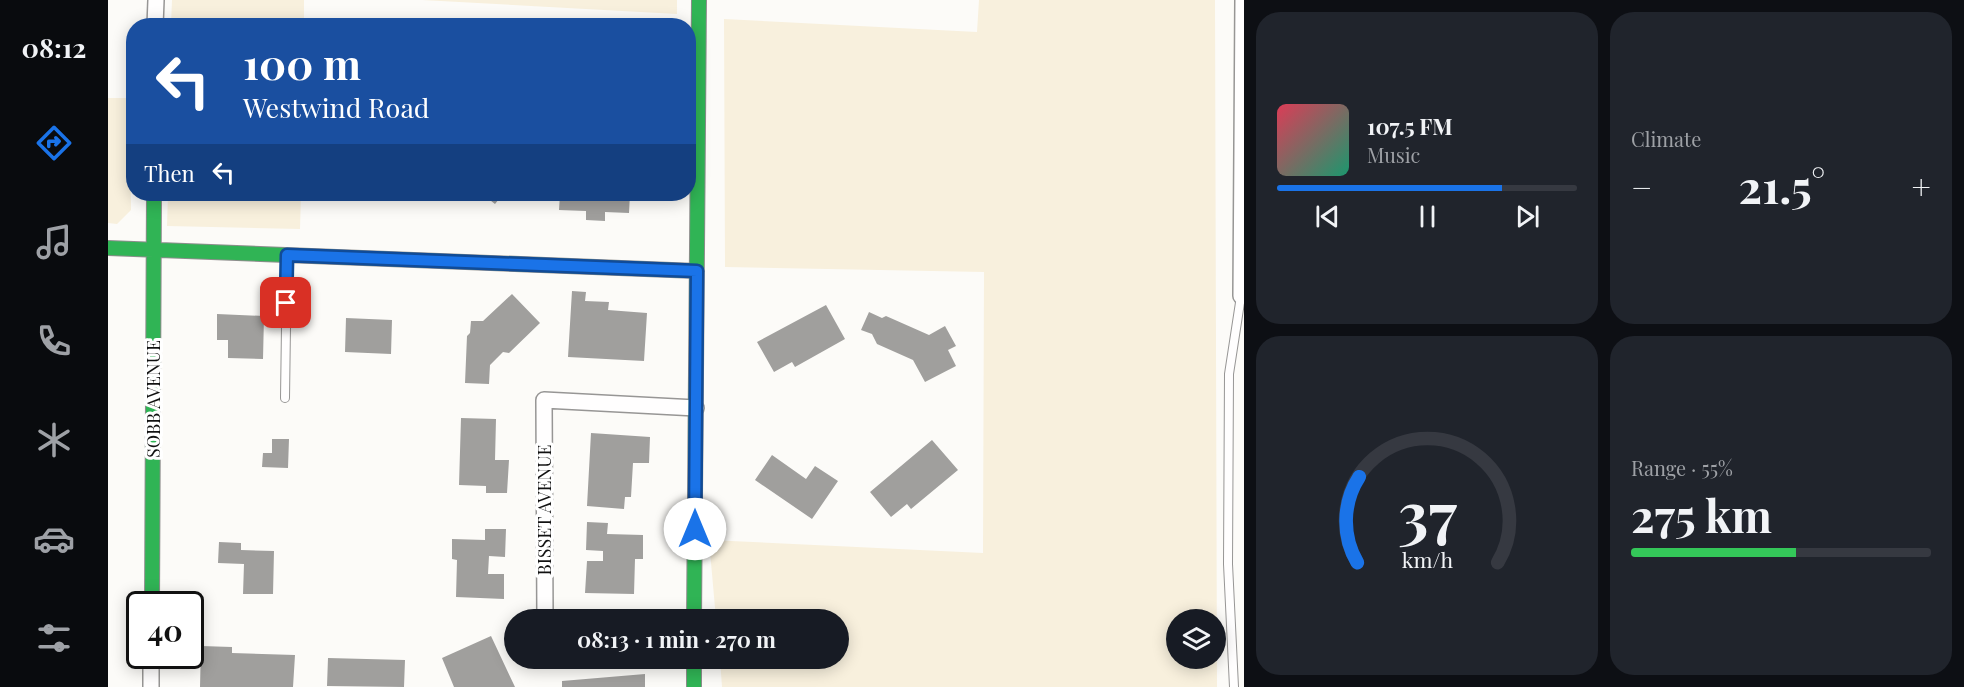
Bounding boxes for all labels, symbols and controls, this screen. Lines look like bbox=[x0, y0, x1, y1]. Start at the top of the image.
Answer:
text: 08:12 bbox=[22, 29, 86, 65]
text: 100 m bbox=[243, 35, 361, 91]
icon: left bbox=[144, 42, 222, 120]
text: Westwind Road bbox=[243, 89, 430, 125]
text: 107.5 FM bbox=[1367, 111, 1453, 141]
icon: directions bbox=[33, 122, 75, 164]
text: Climate bbox=[1631, 125, 1701, 152]
text: Music bbox=[1367, 141, 1420, 168]
text: 21.5° bbox=[1739, 155, 1825, 215]
icon: left bbox=[207, 156, 240, 189]
text: Then bbox=[144, 158, 195, 188]
text: − bbox=[1631, 164, 1652, 208]
text: + bbox=[1912, 164, 1931, 208]
icon: previous bbox=[1311, 200, 1344, 233]
icon: pause bbox=[1411, 200, 1444, 233]
icon: next bbox=[1511, 200, 1544, 233]
icon: music bbox=[33, 221, 75, 263]
pin bbox=[260, 277, 311, 328]
icon: arrive bbox=[269, 286, 302, 319]
icon: phone bbox=[33, 320, 75, 362]
street label: SOBB AVENUE bbox=[141, 340, 165, 458]
icon: climate bbox=[33, 419, 75, 461]
street label: BISSET AVENUE bbox=[532, 445, 556, 575]
text: Range · 55% bbox=[1631, 454, 1733, 481]
text: 37 bbox=[1398, 469, 1457, 553]
text: 275 km bbox=[1631, 484, 1772, 544]
position arrow bbox=[663, 497, 727, 561]
icon: car bbox=[33, 518, 75, 560]
text: km/h bbox=[1401, 545, 1453, 573]
speed limit sign: 40 bbox=[126, 591, 204, 669]
map controls bbox=[1166, 609, 1226, 669]
button: layers bbox=[1166, 609, 1226, 669]
icon: filters bbox=[33, 617, 75, 659]
text: 08:13 · 1 min · 270 m bbox=[577, 624, 776, 654]

